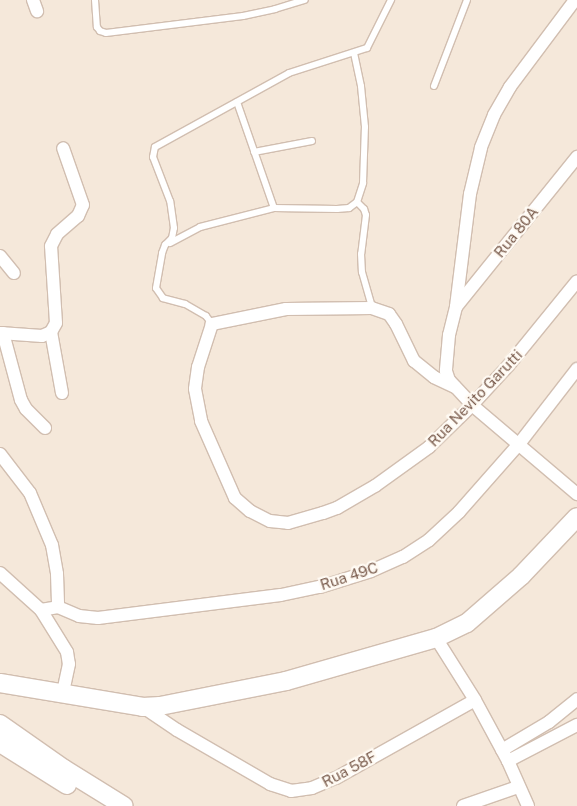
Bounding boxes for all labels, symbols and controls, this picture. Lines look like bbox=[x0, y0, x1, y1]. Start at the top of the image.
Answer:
street label: Rua 80A bbox=[490, 203, 542, 261]
street label: Rua Nevito Garutti bbox=[424, 346, 526, 450]
street label: Rua 49C bbox=[318, 558, 380, 594]
street label: Rua 58F bbox=[319, 747, 379, 791]

